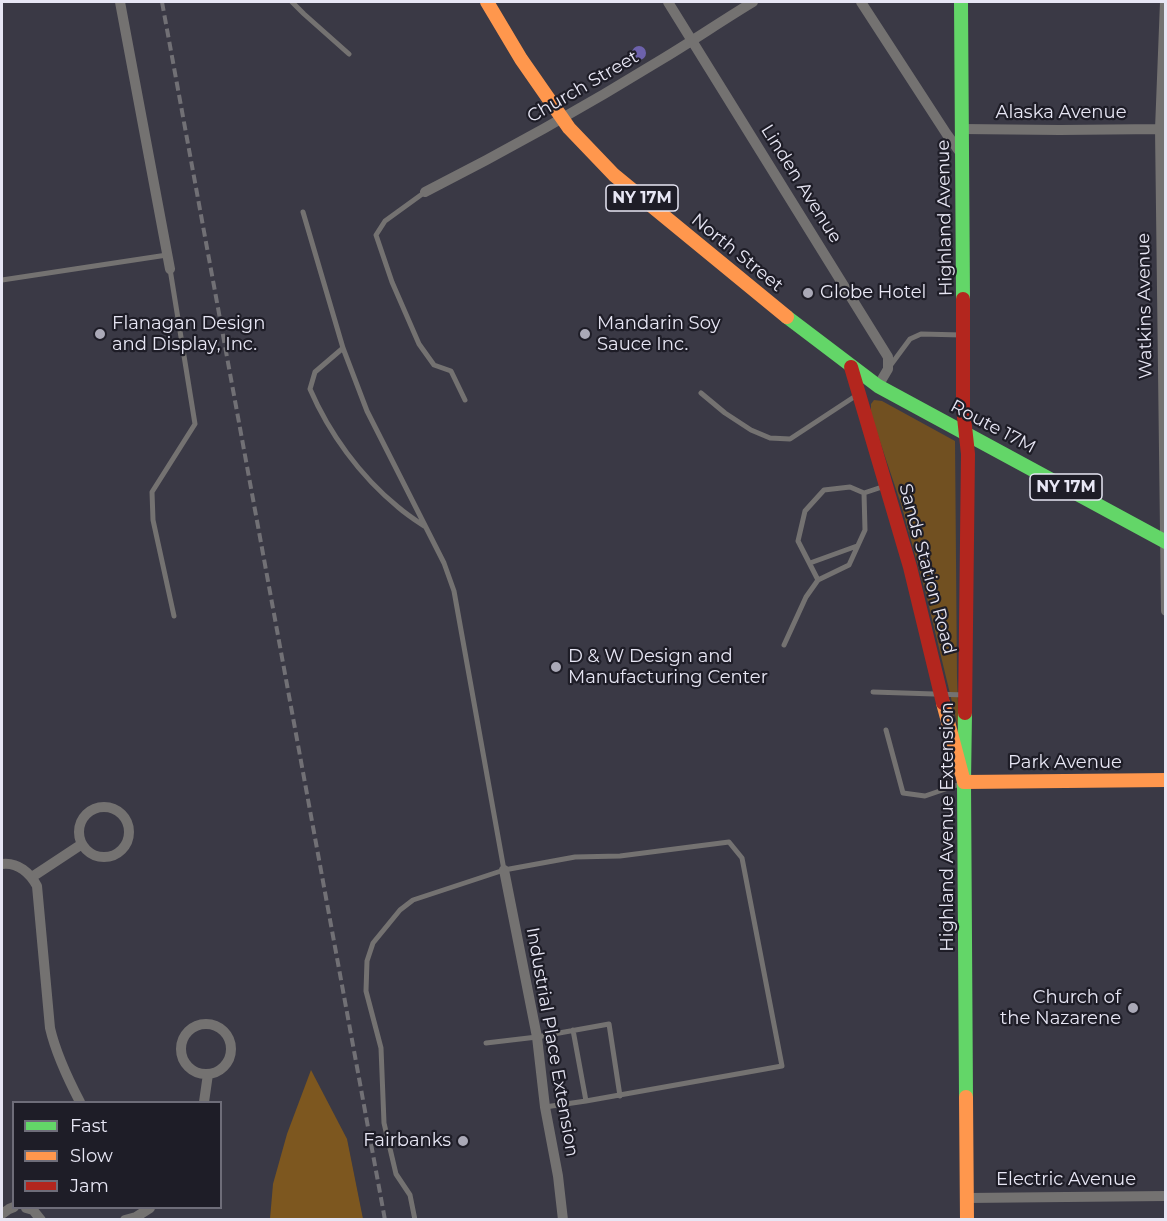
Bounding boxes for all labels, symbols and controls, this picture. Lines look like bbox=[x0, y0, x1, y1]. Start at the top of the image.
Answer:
street label: Church Street bbox=[523, 46, 643, 128]
street label: Alaska Avenue bbox=[995, 102, 1127, 124]
street label: Linden Avenue bbox=[756, 121, 846, 247]
street label: Highland Avenue bbox=[933, 140, 957, 296]
road number: NY 17M bbox=[606, 185, 678, 211]
street label: North Street bbox=[687, 209, 787, 297]
street label: Watkins Avenue bbox=[1133, 233, 1157, 379]
place label: Globe Hotel bbox=[820, 282, 926, 304]
marker: Globe Hotel bbox=[801, 286, 815, 300]
place label: Flanagan Design and Display, Inc. bbox=[112, 313, 265, 356]
place label: Mandarin Soy Sauce Inc. bbox=[597, 313, 720, 356]
marker: Flanagan Design and Display, Inc. bbox=[93, 327, 107, 341]
marker: Mandarin Soy Sauce Inc. bbox=[578, 327, 592, 341]
street label: Route 17M bbox=[947, 396, 1039, 458]
road number: NY 17M bbox=[1030, 474, 1102, 500]
street label: Sands Station Road bbox=[894, 481, 960, 657]
place label: D & W Design and Manufacturing Center bbox=[568, 646, 768, 688]
marker: D & W Design and Manufacturing Center bbox=[549, 660, 563, 674]
street label: Highland Avenue Extension bbox=[937, 702, 959, 952]
street label: Park Avenue bbox=[1008, 752, 1122, 774]
street label: Industrial Place Extension bbox=[521, 926, 583, 1158]
place label: Church of the Nazarene bbox=[1000, 987, 1121, 1030]
marker: Church of the Nazarene bbox=[1126, 1001, 1140, 1015]
legend bbox=[12, 1101, 222, 1209]
text: Fast bbox=[70, 1115, 108, 1137]
place label: Fairbanks bbox=[363, 1130, 451, 1152]
marker: Fairbanks bbox=[456, 1134, 470, 1148]
text: Slow bbox=[70, 1145, 113, 1167]
street label: Electric Avenue bbox=[996, 1169, 1136, 1191]
text: Jam bbox=[70, 1175, 109, 1197]

